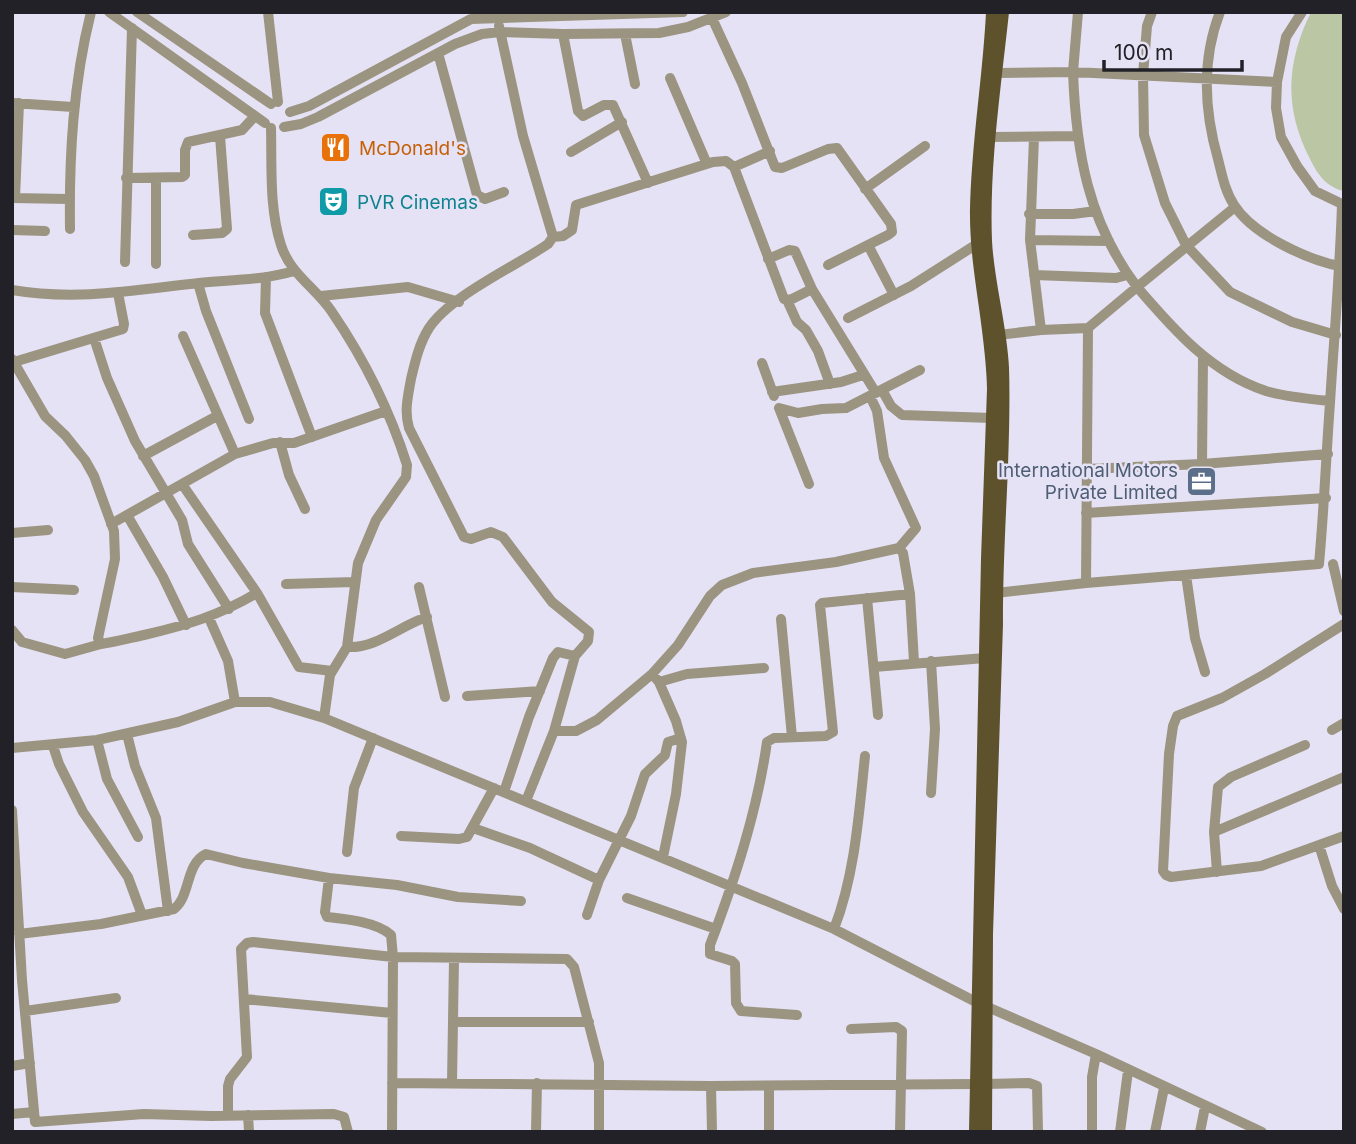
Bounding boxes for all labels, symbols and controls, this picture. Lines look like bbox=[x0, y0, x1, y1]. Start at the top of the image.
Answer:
scale bar bbox=[1104, 28, 1242, 72]
text: 100 m bbox=[1114, 40, 1173, 65]
restaurant icon: McDonald's bbox=[319, 131, 353, 165]
place label: McDonald's bbox=[359, 137, 466, 160]
theatre icon: PVR Cinemas bbox=[317, 185, 351, 219]
place label: PVR Cinemas bbox=[357, 191, 478, 214]
place label: International Motors Private Limited bbox=[998, 459, 1178, 504]
office icon: International Motors Private Limited bbox=[1184, 464, 1218, 498]

